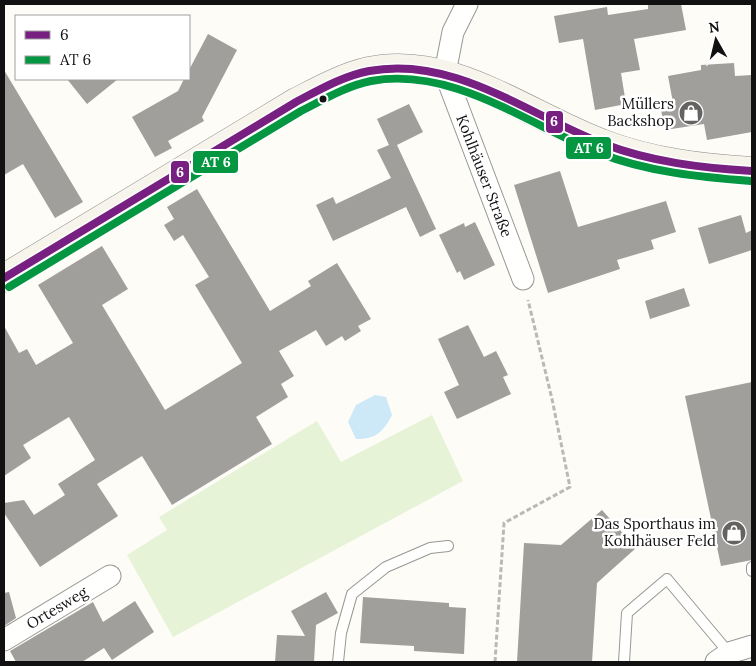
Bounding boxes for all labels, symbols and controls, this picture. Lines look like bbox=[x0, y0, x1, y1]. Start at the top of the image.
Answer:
legend bbox=[15, 15, 190, 80]
north arrow bbox=[691, 15, 741, 65]
text: N bbox=[708, 17, 721, 37]
text: 6 bbox=[60, 25, 69, 44]
text: AT 6 bbox=[59, 50, 91, 69]
unlabelled marker bbox=[318, 94, 328, 104]
place label: Müllers Backshop bbox=[607, 94, 674, 130]
shop icon: Müllers Backshop bbox=[678, 100, 704, 126]
line badge: 6 bbox=[545, 110, 564, 134]
street label: Kohlhäuser Straße bbox=[452, 112, 517, 240]
text: 6 bbox=[550, 112, 558, 130]
line badge: AT 6 bbox=[565, 136, 612, 160]
text: AT 6 bbox=[574, 139, 604, 157]
line badge: AT 6 bbox=[192, 150, 239, 174]
text: AT 6 bbox=[201, 153, 231, 171]
line badge: 6 bbox=[170, 160, 190, 184]
text: 6 bbox=[176, 163, 184, 181]
place label: Das Sporthaus im Kohlhäuser Feld bbox=[594, 514, 716, 550]
shop icon: Das Sporthaus im Kohlhäuser Feld bbox=[721, 520, 747, 546]
street label: Ortesweg bbox=[23, 582, 91, 633]

